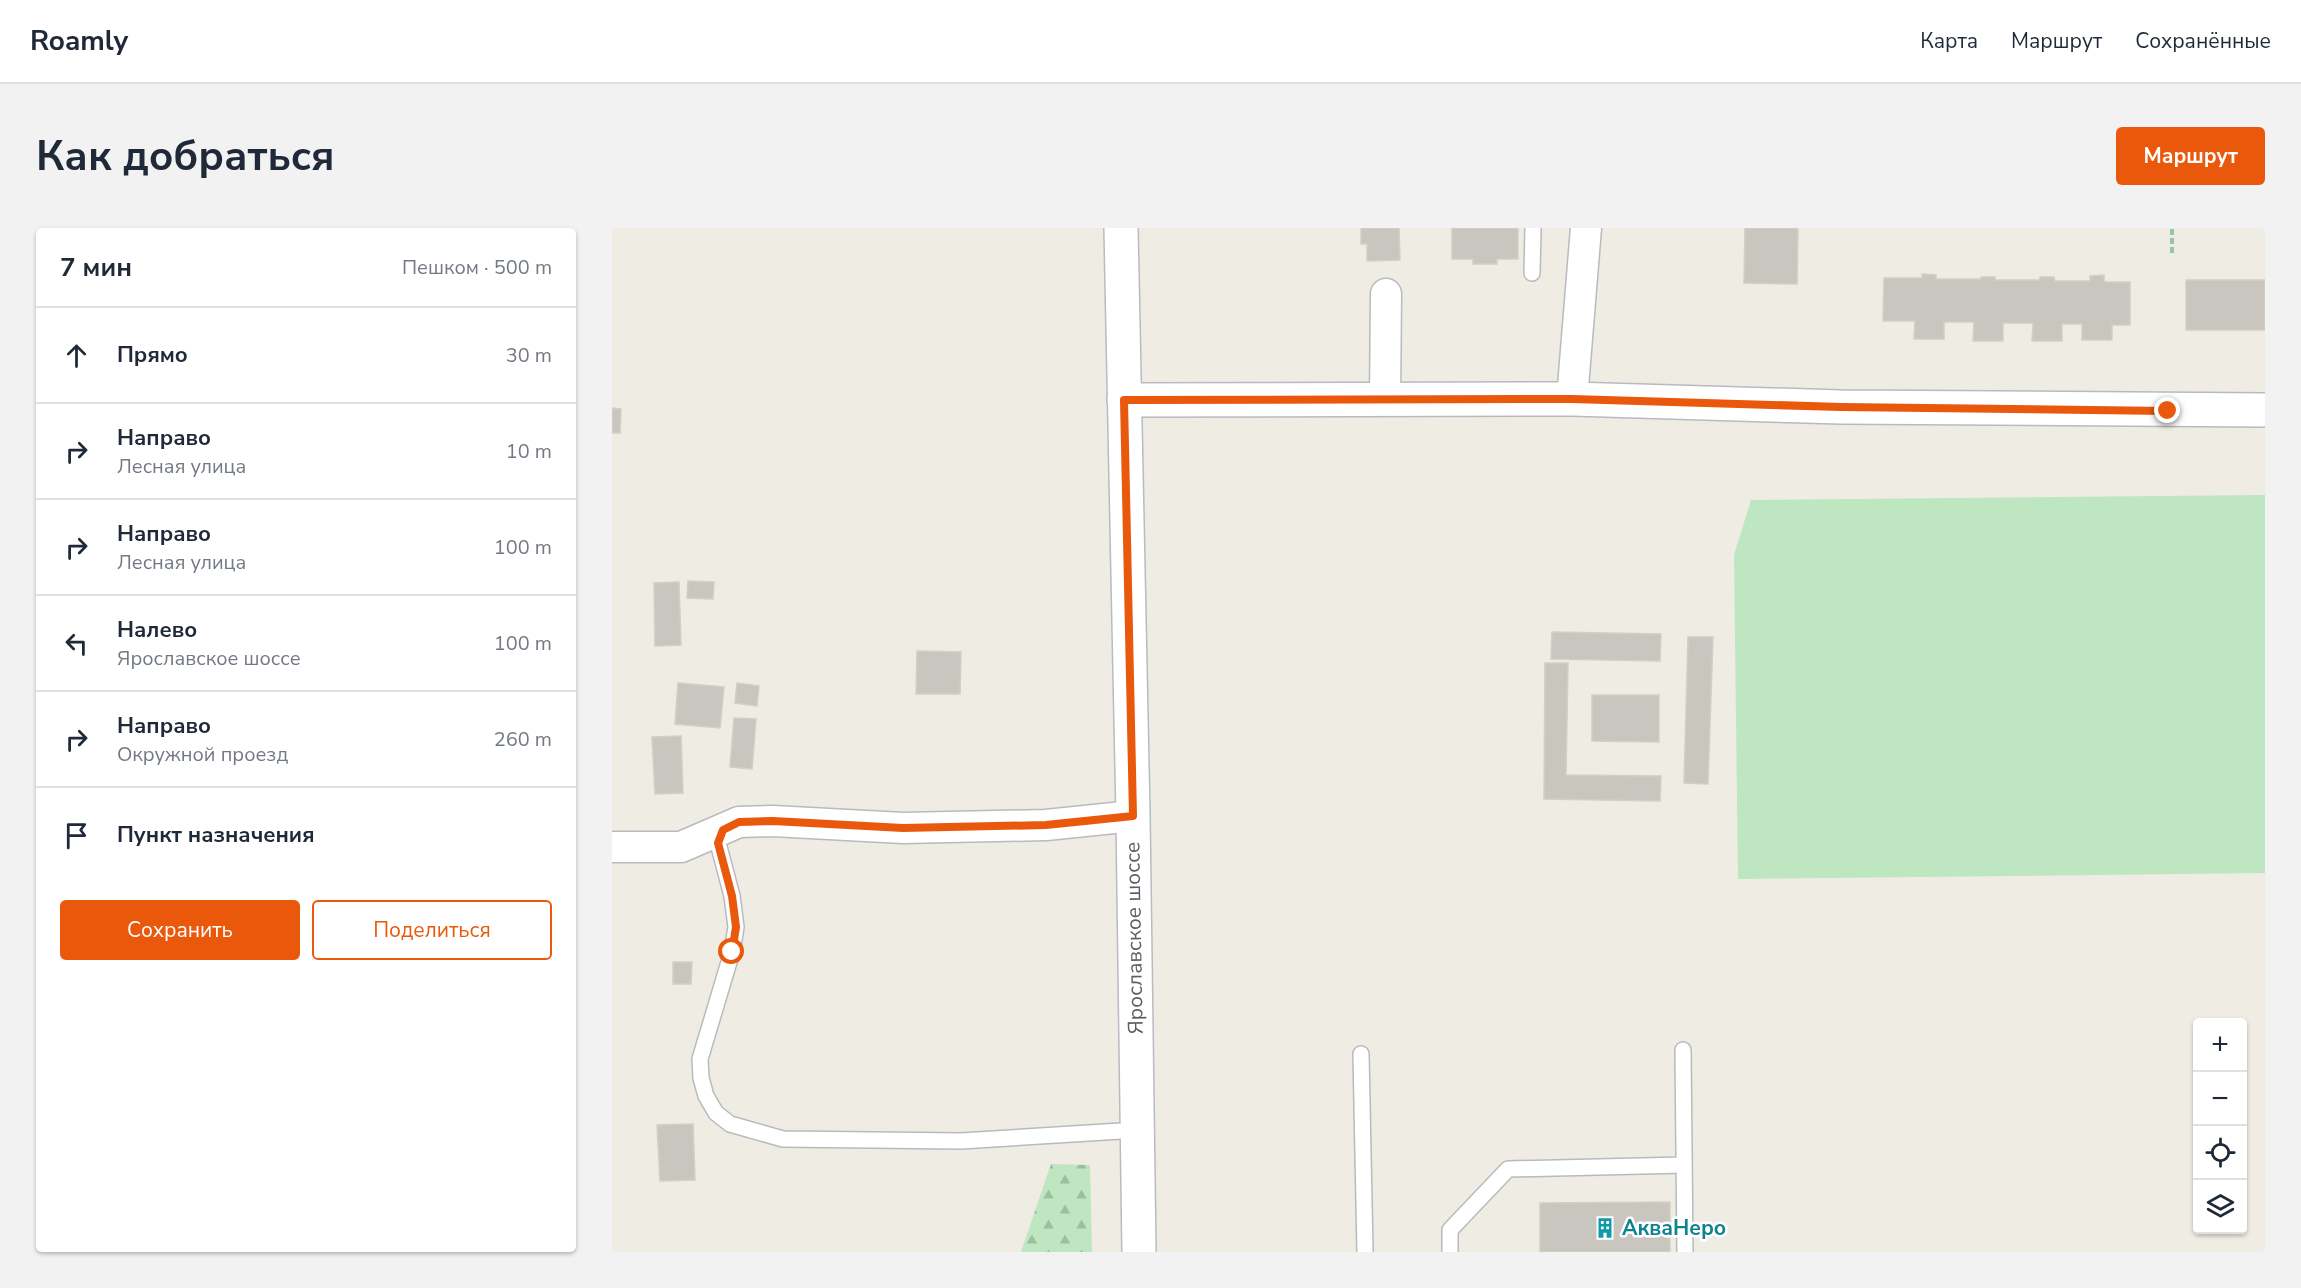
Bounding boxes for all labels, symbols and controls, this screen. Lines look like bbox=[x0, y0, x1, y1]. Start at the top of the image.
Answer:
text: Roamly bbox=[30, 22, 128, 60]
text: Карта bbox=[1920, 27, 1978, 55]
text: Маршрут bbox=[2011, 27, 2102, 55]
text: Сохранённые bbox=[2135, 27, 2271, 55]
button: Маршрут bbox=[2116, 127, 2265, 185]
text: Как добраться bbox=[36, 128, 335, 185]
text: 7 мин bbox=[60, 250, 132, 285]
text: Пешком · 500 m bbox=[402, 254, 552, 281]
icon: ahead bbox=[60, 339, 93, 372]
text: Прямо bbox=[117, 340, 188, 370]
text: 30 m bbox=[506, 342, 552, 369]
route end bbox=[2154, 397, 2180, 423]
text: Направо bbox=[117, 423, 211, 453]
icon: right bbox=[60, 435, 93, 468]
text: 10 m bbox=[506, 438, 552, 465]
text: Лесная улица bbox=[117, 453, 246, 480]
text: Направо bbox=[117, 519, 211, 549]
icon: right bbox=[60, 531, 93, 564]
text: 100 m bbox=[494, 534, 552, 561]
text: Лесная улица bbox=[117, 549, 246, 576]
text: Налево bbox=[117, 615, 197, 645]
icon: left bbox=[60, 627, 93, 660]
text: 100 m bbox=[494, 630, 552, 657]
text: Ярославское шоссе bbox=[117, 645, 301, 672]
text: Направо bbox=[117, 711, 211, 741]
icon: right bbox=[60, 723, 93, 756]
text: 260 m bbox=[494, 726, 552, 753]
text: Окружной проезд bbox=[117, 741, 288, 768]
icon: arrive bbox=[60, 819, 93, 852]
text: Пункт назначения bbox=[117, 820, 315, 850]
street label: Ярославское шоссе bbox=[1118, 841, 1150, 1035]
button: Сохранить bbox=[60, 900, 300, 960]
button: Поделиться bbox=[312, 900, 552, 960]
route start bbox=[718, 938, 744, 964]
map controls bbox=[2193, 1018, 2247, 1234]
button: + bbox=[2193, 1018, 2247, 1072]
button: − bbox=[2193, 1072, 2247, 1126]
button: locate bbox=[2193, 1126, 2247, 1180]
button: layers bbox=[2193, 1180, 2247, 1234]
place label: АкваНеро bbox=[1622, 1214, 1726, 1242]
building icon: АкваНеро bbox=[1593, 1216, 1617, 1240]

